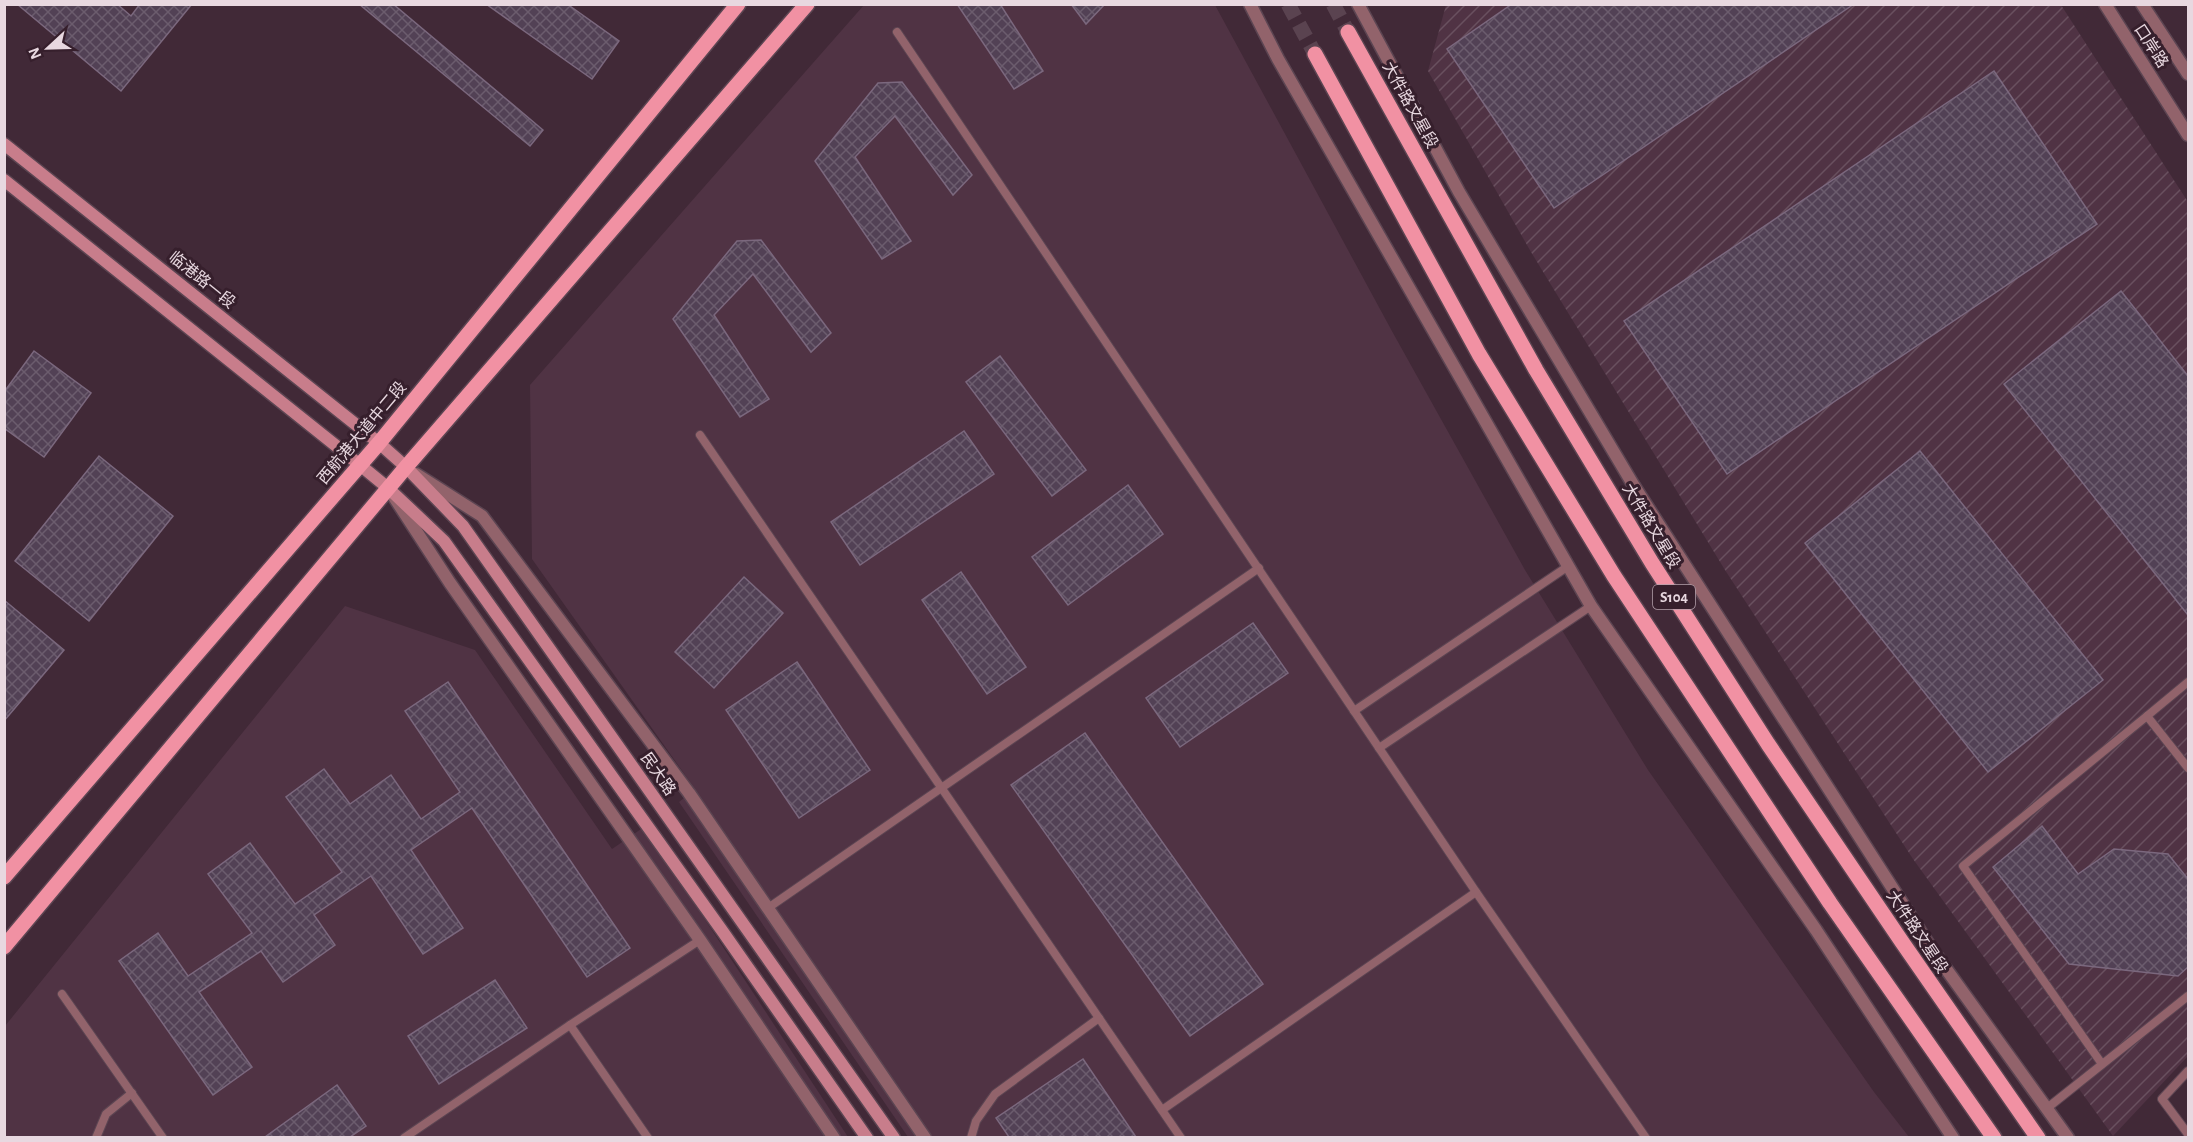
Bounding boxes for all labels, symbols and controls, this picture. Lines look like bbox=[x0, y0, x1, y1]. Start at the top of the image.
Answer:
north arrow bbox=[18, 18, 78, 78]
street label: 口岸路 bbox=[2131, 21, 2172, 70]
text: N bbox=[26, 45, 45, 61]
street label: 大件路文星段 bbox=[1380, 59, 1441, 151]
street label: 临港路一段 bbox=[166, 248, 239, 311]
street label: 西航港大道中二段 bbox=[314, 378, 409, 487]
street label: 大件路文星段 bbox=[1619, 480, 1683, 571]
road number: S104 bbox=[1653, 585, 1695, 609]
street label: 民大路 bbox=[638, 749, 679, 798]
street label: 大件路文星段 bbox=[1884, 887, 1951, 976]

